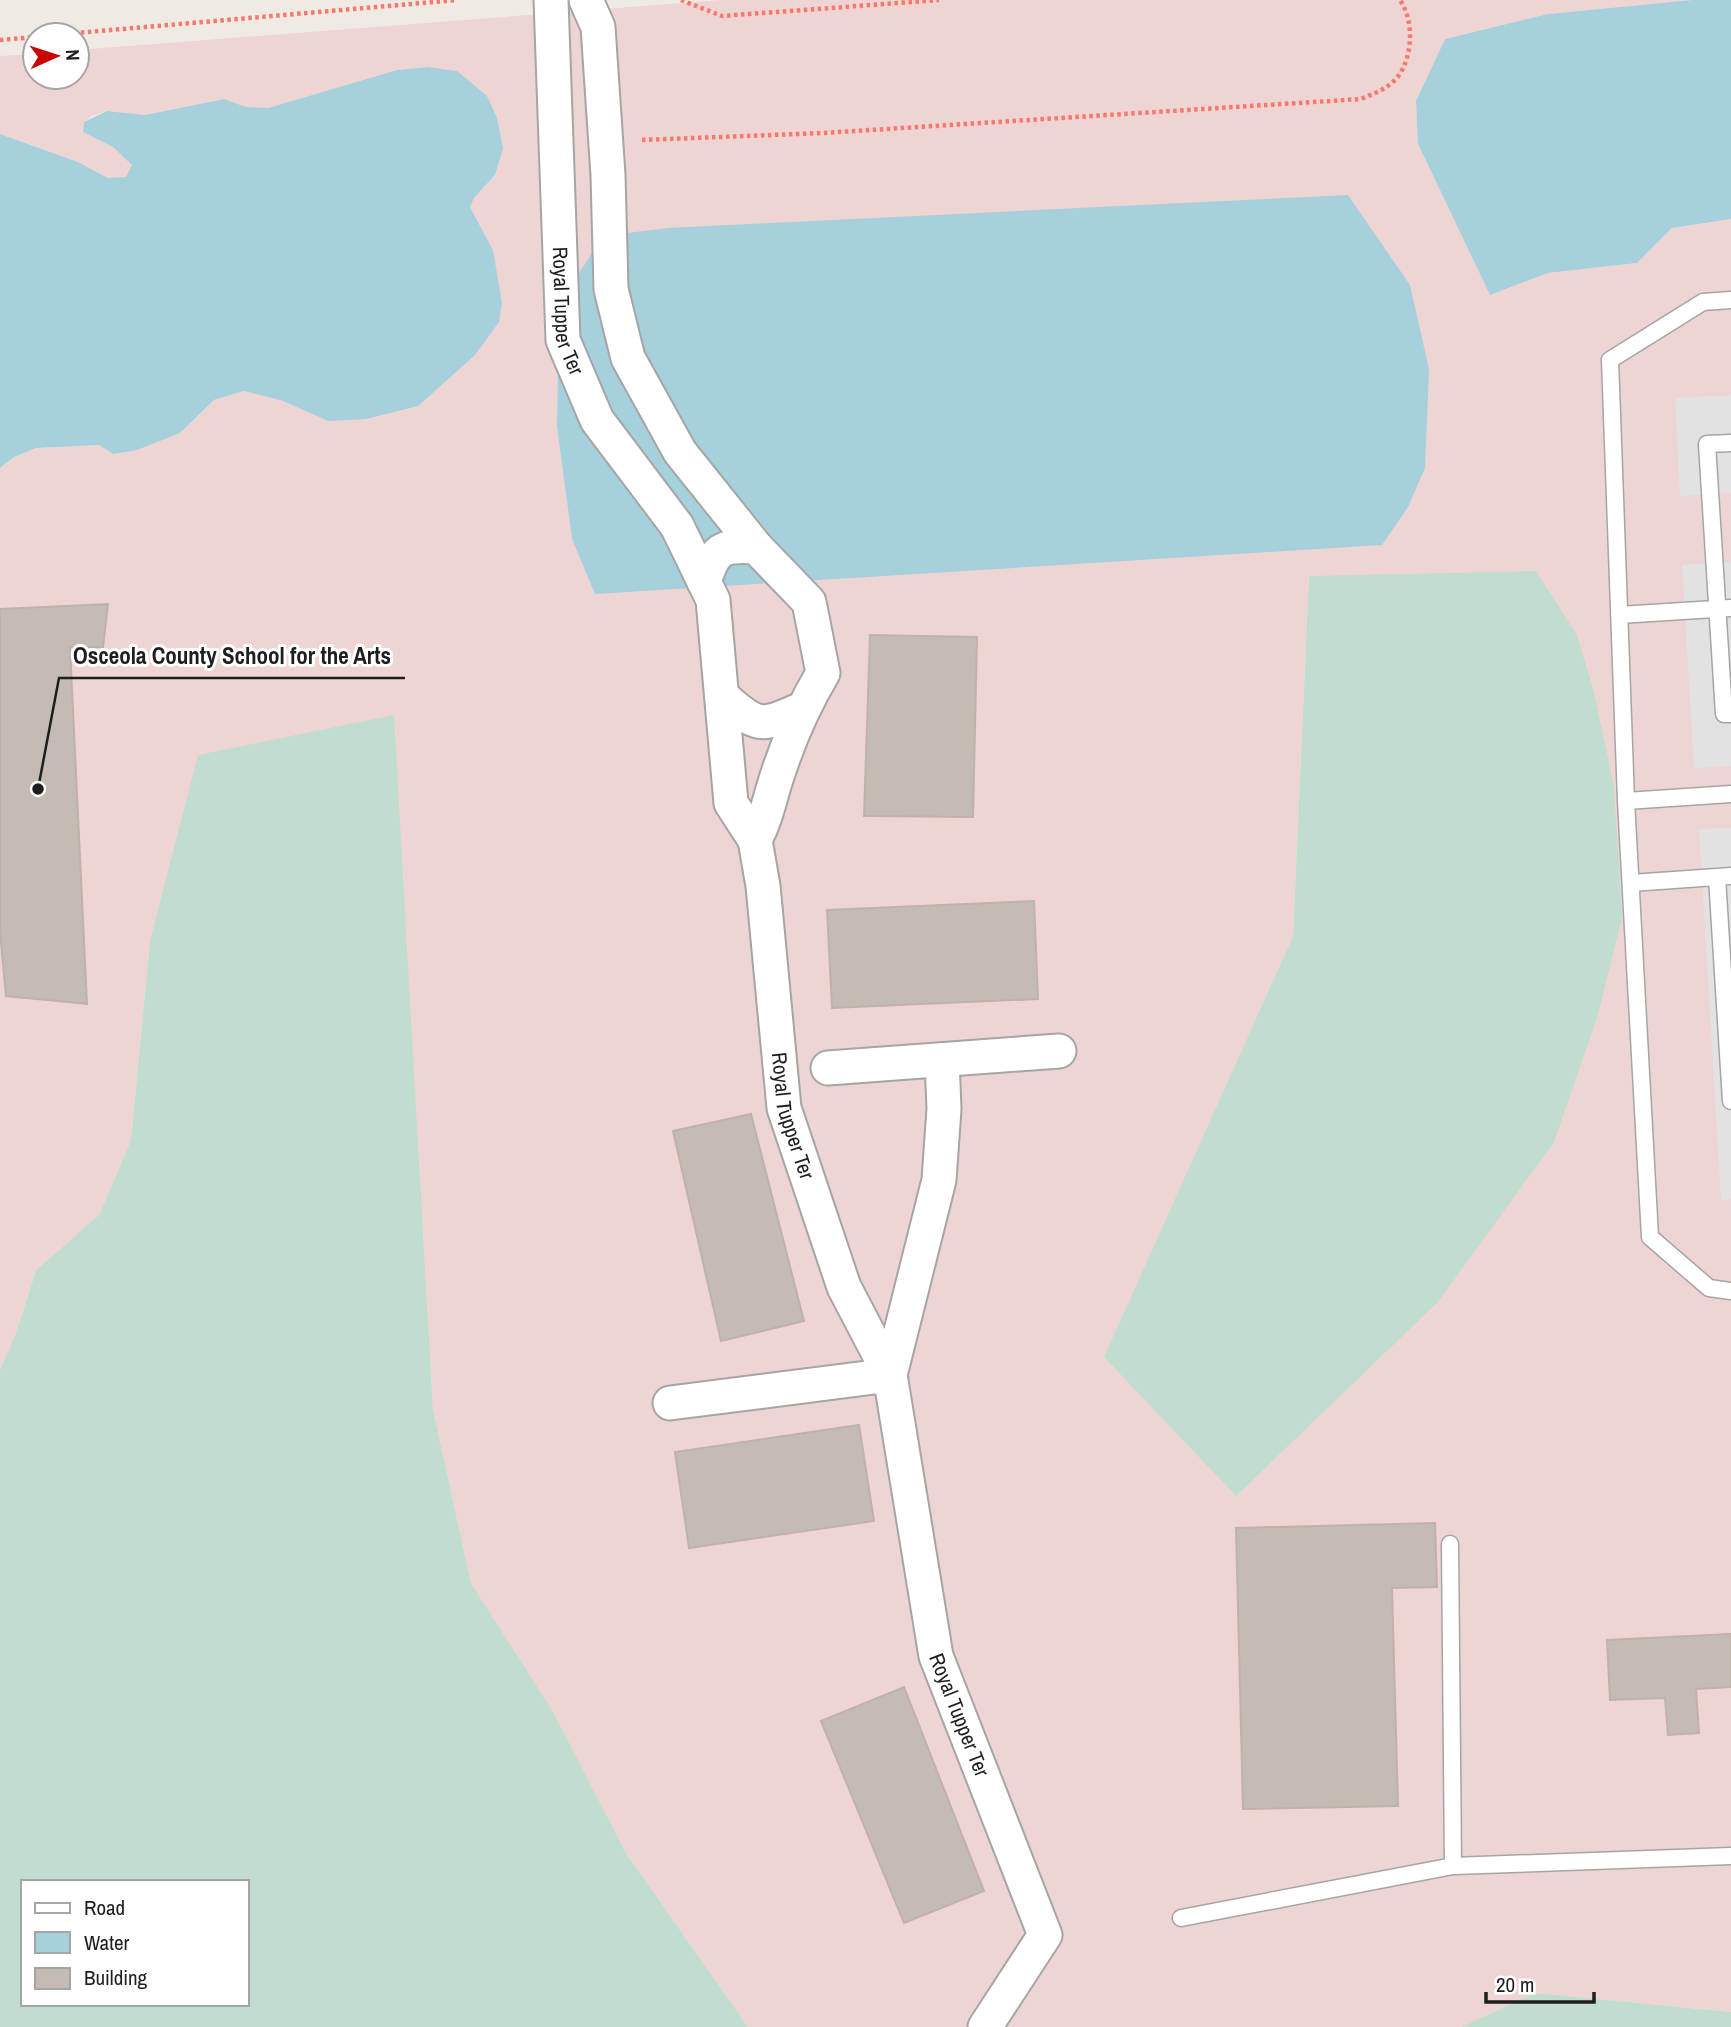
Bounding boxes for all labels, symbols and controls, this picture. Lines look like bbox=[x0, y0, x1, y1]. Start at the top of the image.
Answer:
north arrow bbox=[21, 21, 91, 91]
text: N bbox=[60, 49, 86, 61]
street label: Royal Tupper Ter bbox=[546, 246, 591, 380]
callout: Osceola County School for the Arts bbox=[59, 634, 405, 678]
text: Osceola County School for the Arts bbox=[73, 640, 391, 671]
street label: Royal Tupper Ter bbox=[765, 1051, 822, 1183]
street label: Royal Tupper Ter bbox=[922, 1649, 997, 1781]
legend bbox=[21, 1880, 248, 2006]
text: Road bbox=[84, 1893, 125, 1922]
text: Water bbox=[84, 1928, 130, 1957]
scale bar bbox=[1486, 1960, 1594, 2004]
text: Building bbox=[84, 1963, 148, 1992]
text: 20 m bbox=[1496, 1970, 1534, 1999]

